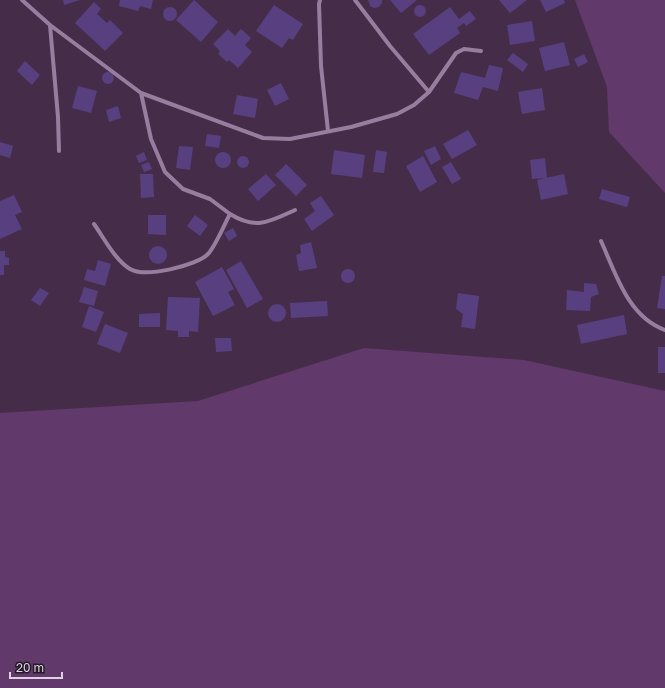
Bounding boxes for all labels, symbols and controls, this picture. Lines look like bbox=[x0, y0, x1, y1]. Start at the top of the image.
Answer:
scale bar bbox=[10, 654, 62, 680]
text: 20 m bbox=[16, 660, 44, 675]

